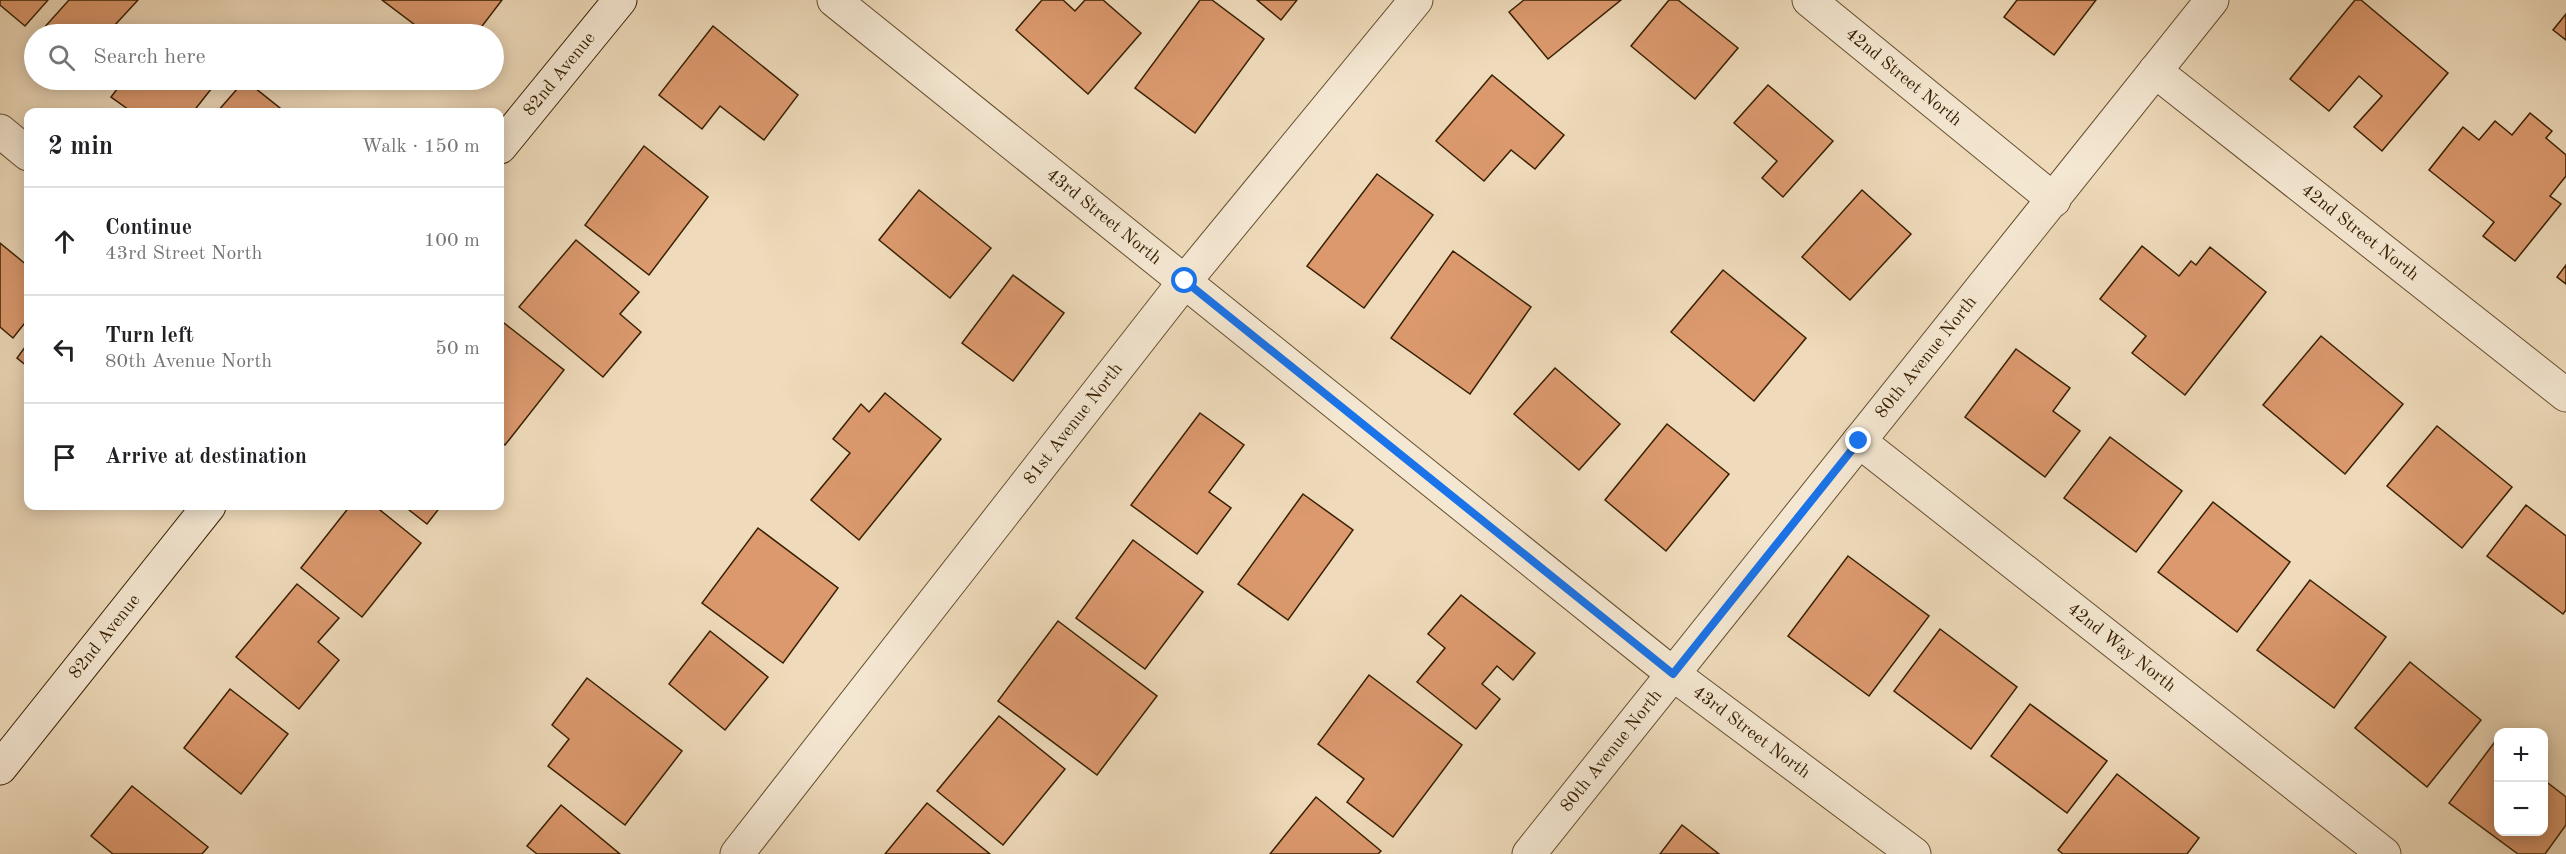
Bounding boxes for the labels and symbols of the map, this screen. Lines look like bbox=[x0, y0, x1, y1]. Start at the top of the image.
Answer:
street label: 42nd Street North bbox=[1842, 25, 1965, 130]
street label: 82nd Avenue bbox=[520, 29, 599, 120]
street label: 43rd Street North bbox=[1043, 165, 1165, 268]
street label: 42nd Street North bbox=[2298, 181, 2422, 284]
route start bbox=[1171, 267, 1197, 293]
street label: 80th Avenue North bbox=[1872, 293, 1980, 422]
street label: 81st Avenue North bbox=[1020, 360, 1126, 488]
route end bbox=[1845, 427, 1871, 453]
street label: 82nd Avenue bbox=[66, 591, 144, 682]
street label: 42nd Way North bbox=[2064, 600, 2179, 696]
street label: 43rd Street North bbox=[1689, 683, 1814, 782]
street label: 80th Avenue North bbox=[1557, 686, 1666, 815]

